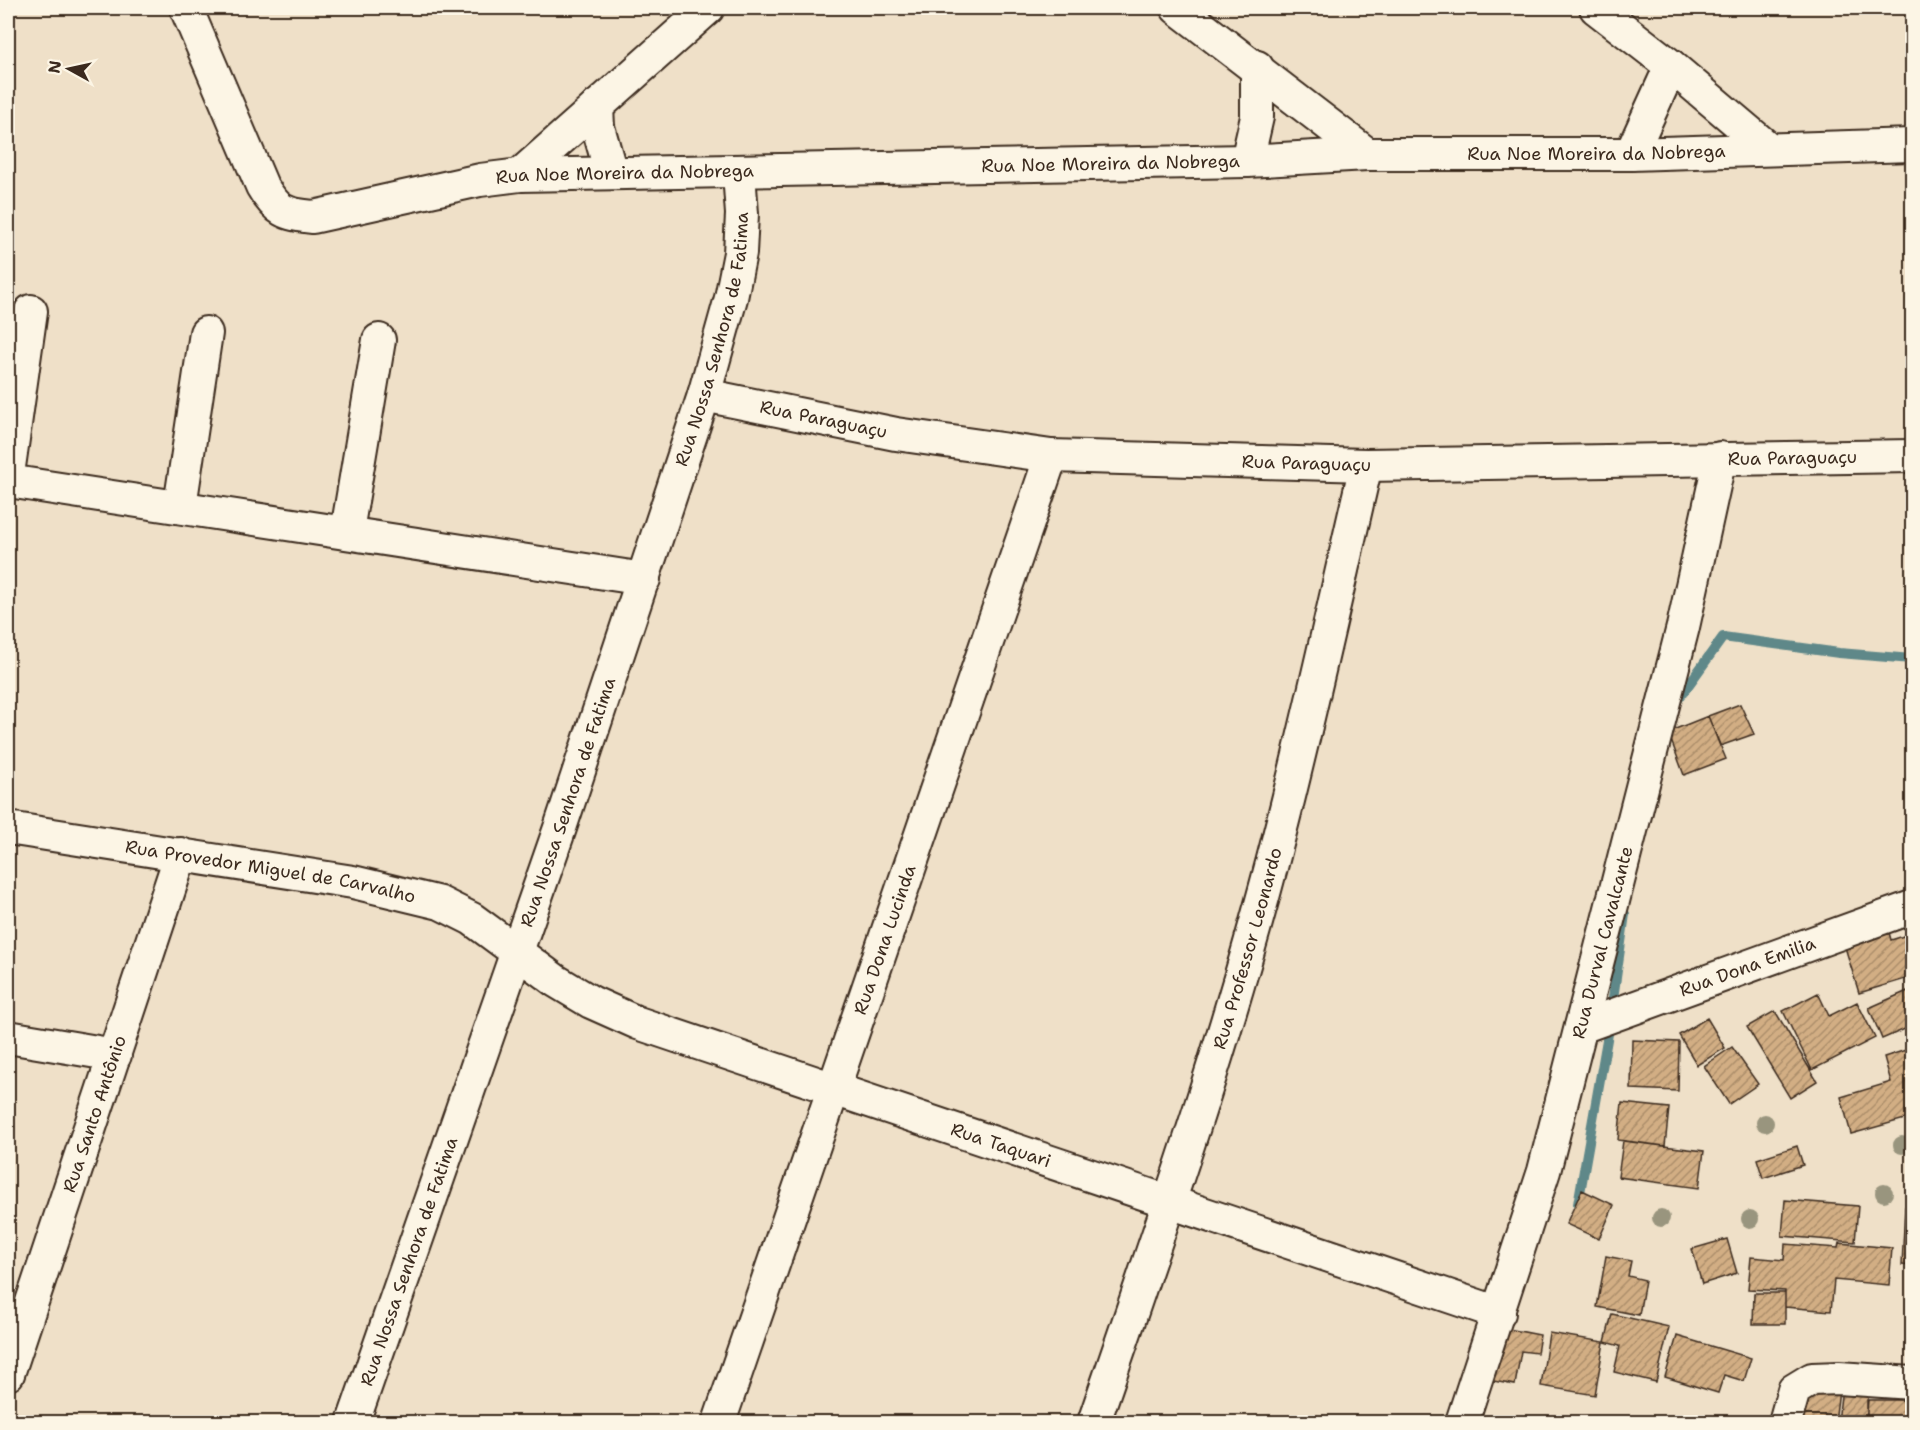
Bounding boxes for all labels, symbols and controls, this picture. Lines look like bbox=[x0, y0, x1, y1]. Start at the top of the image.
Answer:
north arrow bbox=[39, 39, 99, 99]
text: N bbox=[43, 59, 66, 75]
street label: Rua Noe Moreira da Nobrega bbox=[1467, 139, 1726, 166]
street label: Rua Noe Moreira da Nobrega bbox=[981, 149, 1240, 178]
street label: Rua Noe Moreira da Nobrega bbox=[494, 158, 754, 190]
street label: Rua Nossa Senhora de Fatima bbox=[669, 211, 754, 469]
street label: Rua Paraguaçu bbox=[758, 395, 889, 444]
street label: Rua Paraguaçu bbox=[1727, 445, 1857, 471]
street label: Rua Paraguaçu bbox=[1241, 449, 1371, 477]
street label: Rua Nossa Senhora de Fatima bbox=[514, 674, 621, 930]
street label: Rua Provedor Miguel de Carvalho bbox=[123, 835, 418, 909]
street label: Rua Durval Cavalcante bbox=[1566, 844, 1639, 1041]
street label: Rua Professor Leonardo bbox=[1207, 845, 1288, 1052]
street label: Rua Dona Lucinda bbox=[848, 862, 922, 1018]
street label: Rua Dona Emilia bbox=[1676, 931, 1819, 1002]
street label: Rua Santo Antônio bbox=[57, 1032, 132, 1196]
street label: Rua Taquari bbox=[947, 1117, 1054, 1173]
street label: Rua Nossa Senhora de Fatima bbox=[354, 1134, 463, 1389]

